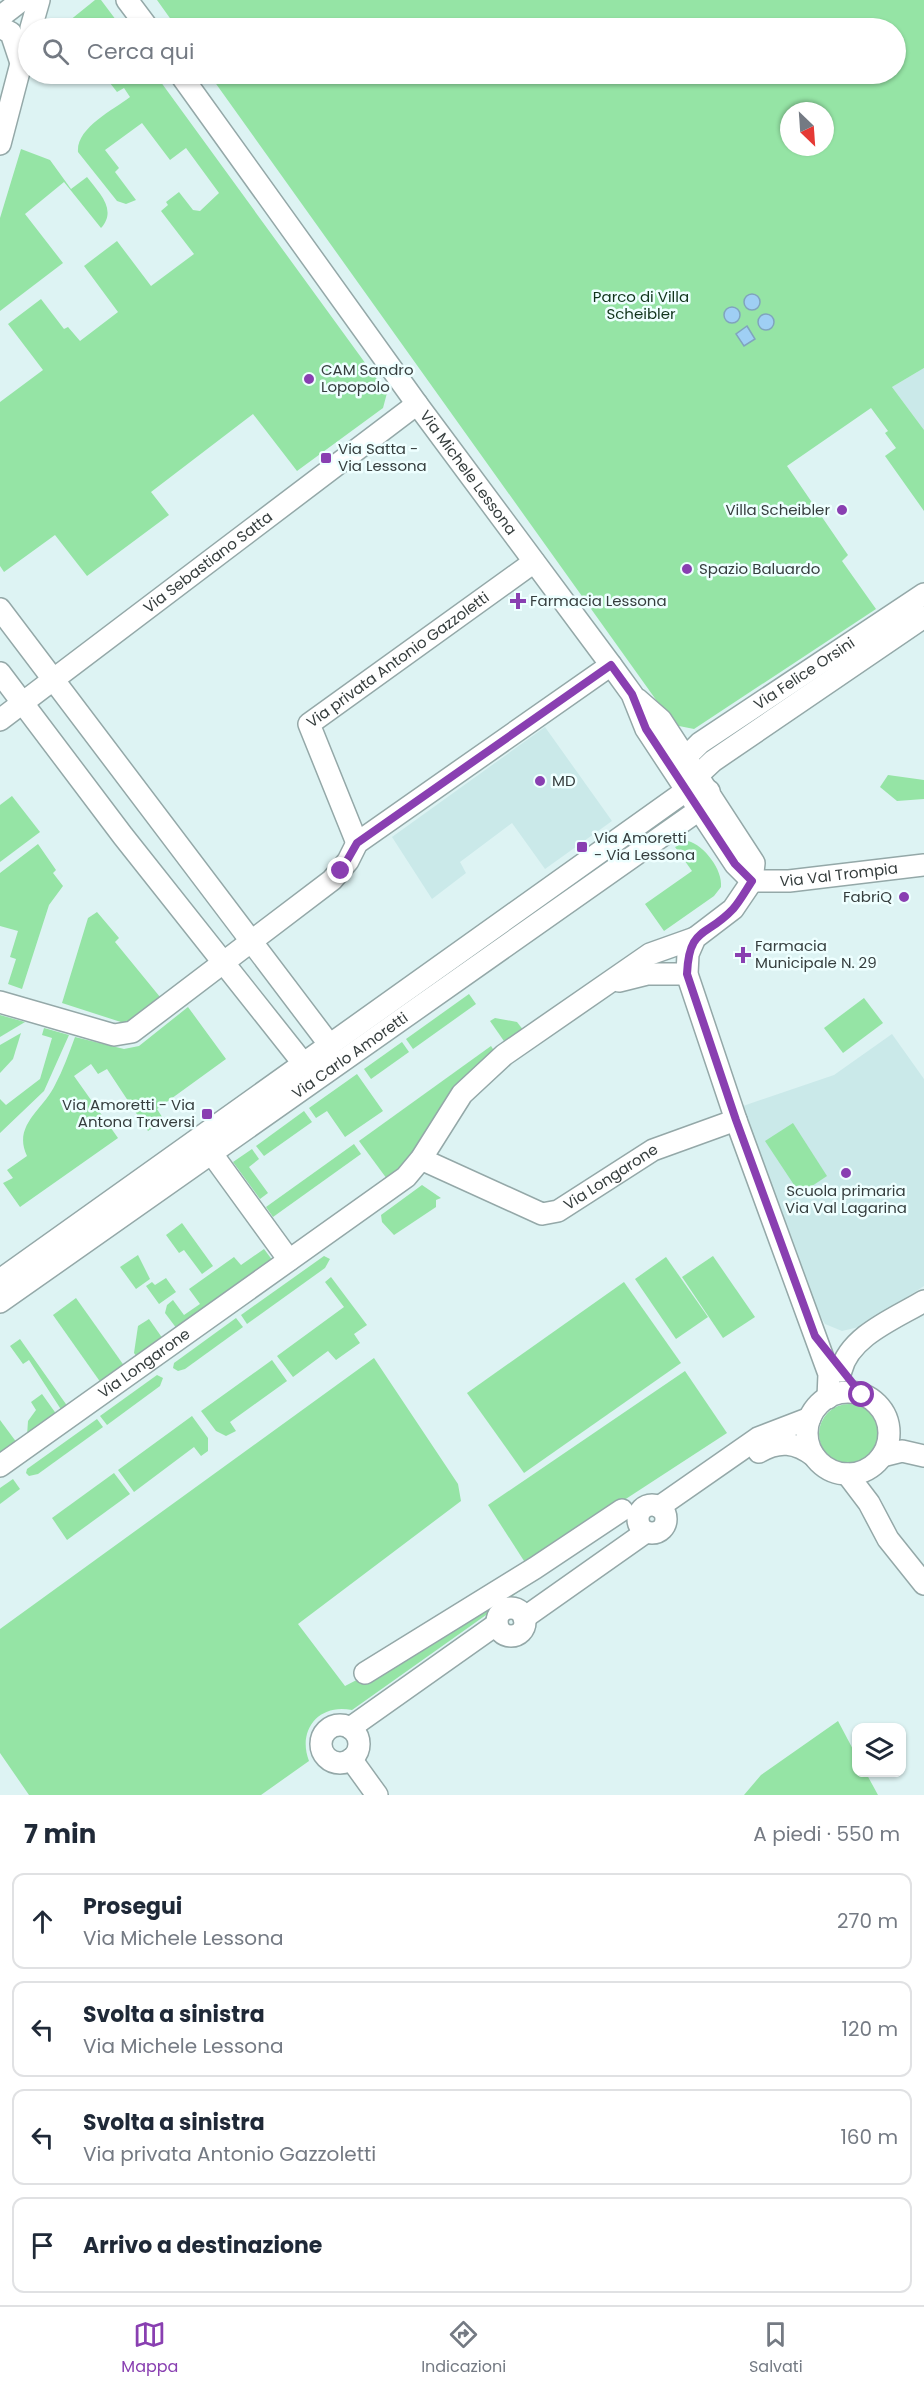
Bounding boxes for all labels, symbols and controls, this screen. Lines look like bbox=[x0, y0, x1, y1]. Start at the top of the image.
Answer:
search box bbox=[18, 18, 906, 84]
icon: search bbox=[39, 35, 72, 68]
text: Cerca qui bbox=[87, 36, 194, 67]
north arrow bbox=[780, 102, 834, 156]
park label: Parco di Villa Scheibler bbox=[593, 286, 689, 324]
place label: CAM Sandro Lopopolo bbox=[321, 359, 414, 397]
marker: CAM Sandro Lopopolo bbox=[302, 372, 316, 386]
street label: Via Michele Lessona bbox=[415, 406, 522, 539]
place label: Via Satta - Via Lessona bbox=[338, 438, 427, 476]
marker: Via Satta - Via Lessona bbox=[319, 451, 333, 465]
place label: Villa Scheibler bbox=[725, 499, 830, 520]
marker: Villa Scheibler bbox=[835, 503, 849, 517]
street label: Via Sebastiano Satta bbox=[139, 506, 277, 618]
place label: Spazio Baluardo bbox=[699, 558, 820, 579]
marker: Spazio Baluardo bbox=[680, 562, 694, 576]
street label: Via privata Antonio Gazzoletti bbox=[302, 587, 493, 732]
place label: Farmacia Lessona bbox=[530, 590, 667, 611]
marker: Farmacia Lessona bbox=[511, 594, 525, 608]
street label: Via Felice Orsini bbox=[750, 632, 859, 714]
place label: MD bbox=[552, 770, 576, 791]
marker: MD bbox=[533, 774, 547, 788]
place label: Via Amoretti - Via Lessona bbox=[594, 827, 695, 865]
marker: Via Amoretti - Via Lessona bbox=[575, 840, 589, 854]
route end bbox=[327, 857, 353, 883]
street label: Via Val Trompia bbox=[780, 857, 899, 891]
place label: FabriQ bbox=[843, 886, 892, 907]
marker: FabriQ bbox=[897, 890, 911, 904]
place label: Farmacia Municipale N. 29 bbox=[755, 935, 877, 973]
marker: Farmacia Municipale N. 29 bbox=[736, 948, 750, 962]
street label: Via Carlo Amoretti bbox=[287, 1007, 412, 1103]
place label: Via Amoretti - Via Antona Traversi bbox=[62, 1094, 195, 1132]
marker: Via Amoretti - Via Antona Traversi bbox=[200, 1107, 214, 1121]
street label: Via Longarone bbox=[559, 1139, 662, 1215]
marker: Scuola primaria Via Val Lagarina bbox=[839, 1166, 853, 1180]
place label: Scuola primaria Via Val Lagarina bbox=[785, 1180, 907, 1218]
street label: Via Longarone bbox=[94, 1323, 194, 1403]
route start bbox=[848, 1381, 874, 1407]
map controls bbox=[852, 1723, 906, 1777]
button: layers bbox=[852, 1723, 906, 1777]
text: 7 min bbox=[24, 1816, 96, 1852]
text: A piedi · 550 m bbox=[753, 1820, 900, 1848]
text: Prosegui bbox=[83, 1891, 182, 1922]
icon: ahead bbox=[26, 1905, 59, 1938]
text: 270 m bbox=[837, 1907, 898, 1935]
text: Via Michele Lessona bbox=[83, 1924, 283, 1952]
text: Svolta a sinistra bbox=[83, 1999, 265, 2030]
icon: left bbox=[26, 2013, 59, 2046]
text: 120 m bbox=[842, 2015, 898, 2043]
text: Via Michele Lessona bbox=[83, 2032, 283, 2060]
text: Svolta a sinistra bbox=[83, 2107, 265, 2138]
icon: left bbox=[26, 2121, 59, 2154]
text: 160 m bbox=[840, 2123, 898, 2151]
text: Via privata Antonio Gazzoletti bbox=[83, 2140, 376, 2168]
icon: arrive bbox=[26, 2229, 59, 2262]
text: Arrivo a destinazione bbox=[83, 2230, 322, 2261]
tab: Mappa bbox=[121, 2318, 178, 2379]
tab: Indicazioni bbox=[421, 2318, 506, 2379]
tab: Salvati bbox=[749, 2318, 803, 2379]

